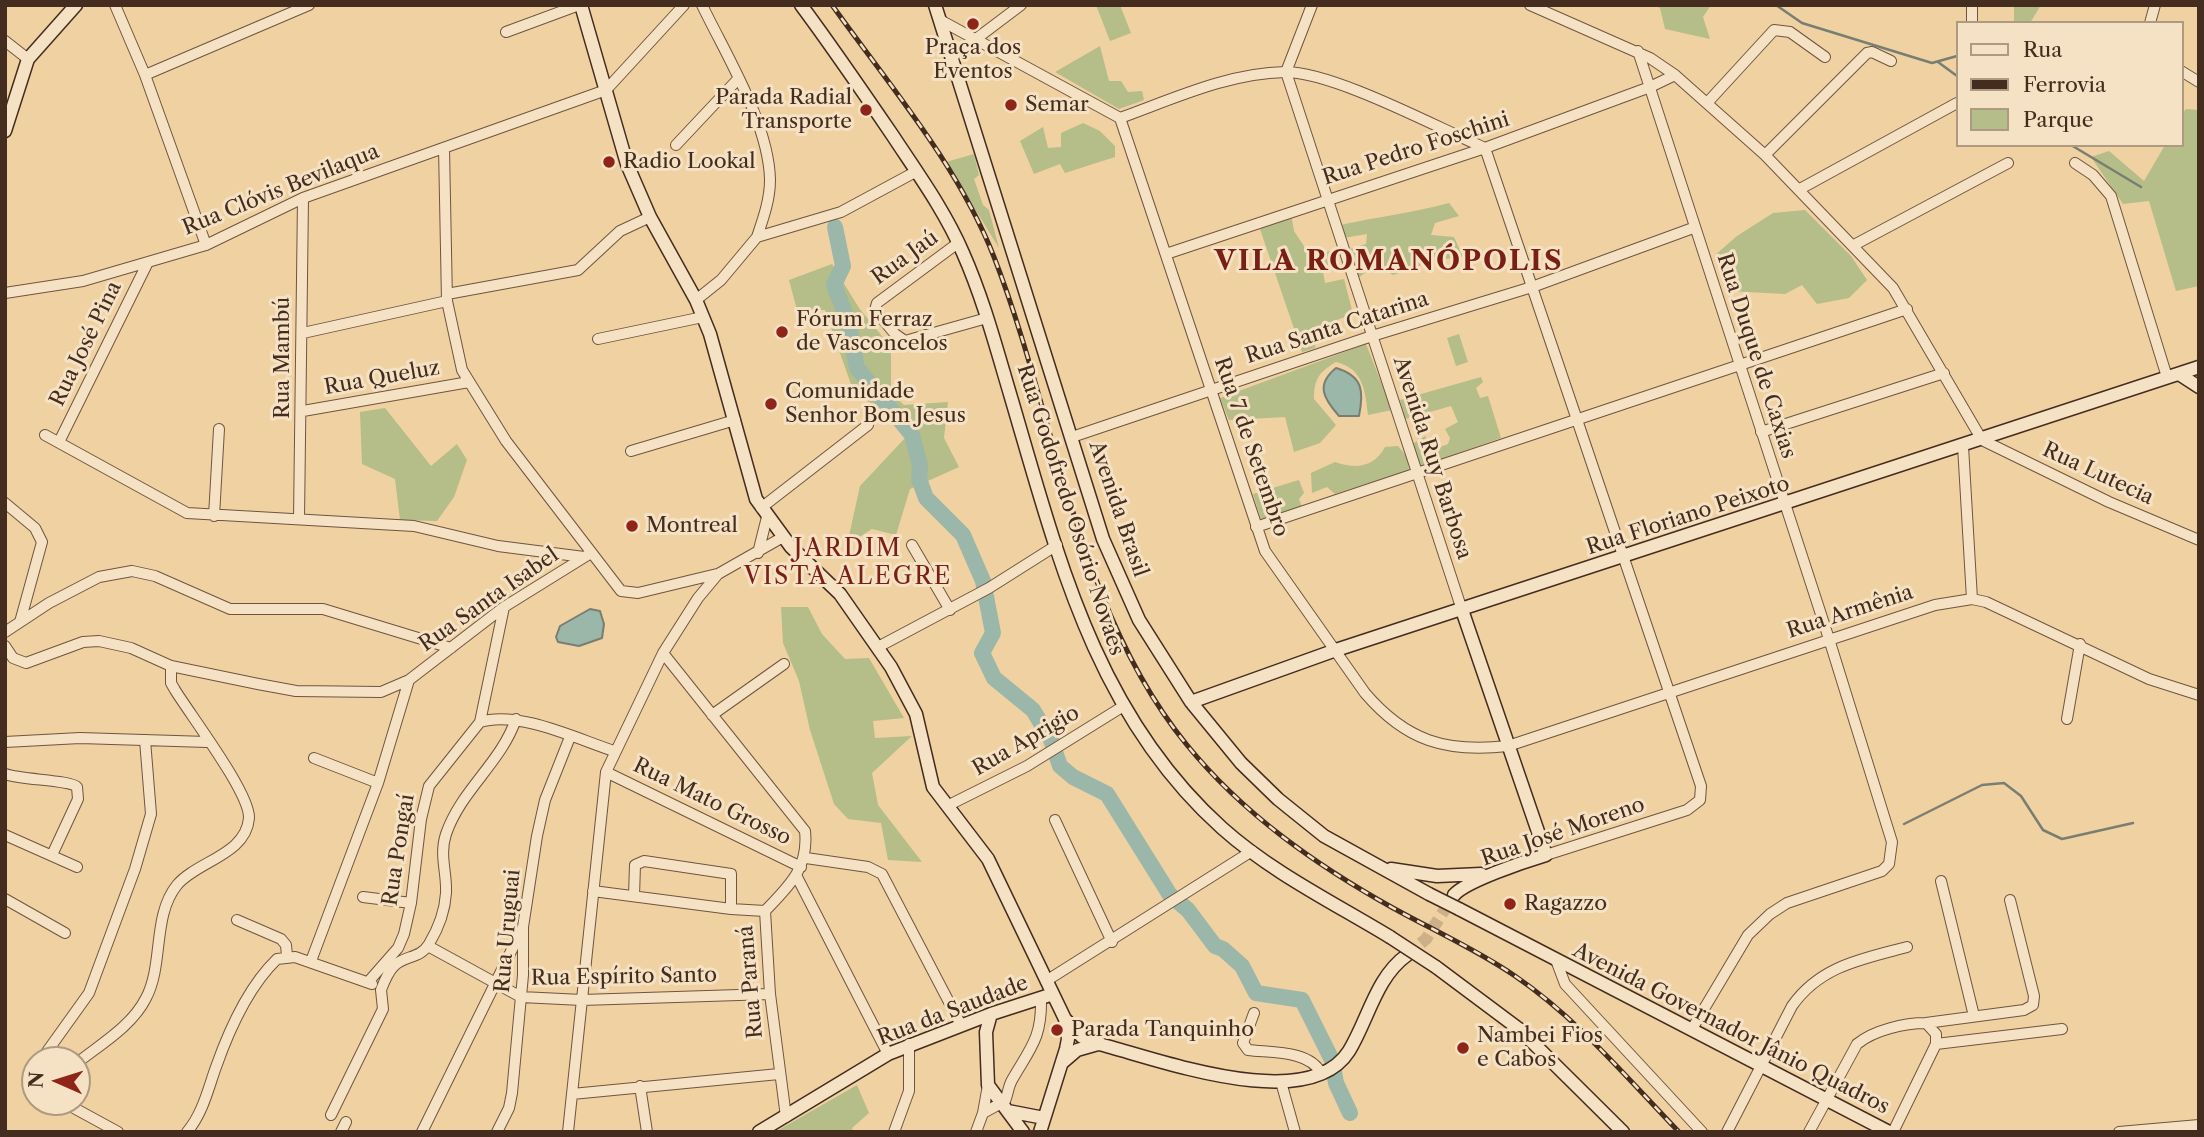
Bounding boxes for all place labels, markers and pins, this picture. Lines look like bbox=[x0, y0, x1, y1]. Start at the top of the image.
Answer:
marker: Praça dos Eventos bbox=[965, 16, 981, 32]
place label: Praça dos Eventos bbox=[925, 35, 1021, 85]
place label: Parada Radial Transporte bbox=[715, 85, 852, 135]
place label: Semar bbox=[1025, 92, 1089, 118]
marker: Semar bbox=[1003, 97, 1019, 113]
marker: Parada Radial Transporte bbox=[858, 102, 874, 118]
place label: Radio Lookal bbox=[623, 149, 756, 175]
marker: Radio Lookal bbox=[601, 154, 617, 170]
place label: Fórum Ferraz de Vasconcelos bbox=[796, 307, 948, 357]
marker: Fórum Ferraz de Vasconcelos bbox=[774, 324, 790, 340]
place label: Comunidade Senhor Bom Jesus bbox=[785, 379, 966, 429]
marker: Comunidade Senhor Bom Jesus bbox=[763, 396, 779, 412]
place label: Montreal bbox=[646, 513, 738, 539]
marker: Montreal bbox=[624, 518, 640, 534]
place label: Ragazzo bbox=[1524, 891, 1607, 917]
marker: Ragazzo bbox=[1502, 896, 1518, 912]
place label: Parada Tanquinho bbox=[1071, 1017, 1254, 1043]
marker: Parada Tanquinho bbox=[1049, 1022, 1065, 1038]
place label: Nambei Fios e Cabos bbox=[1477, 1023, 1603, 1073]
marker: Nambei Fios e Cabos bbox=[1455, 1040, 1471, 1056]

